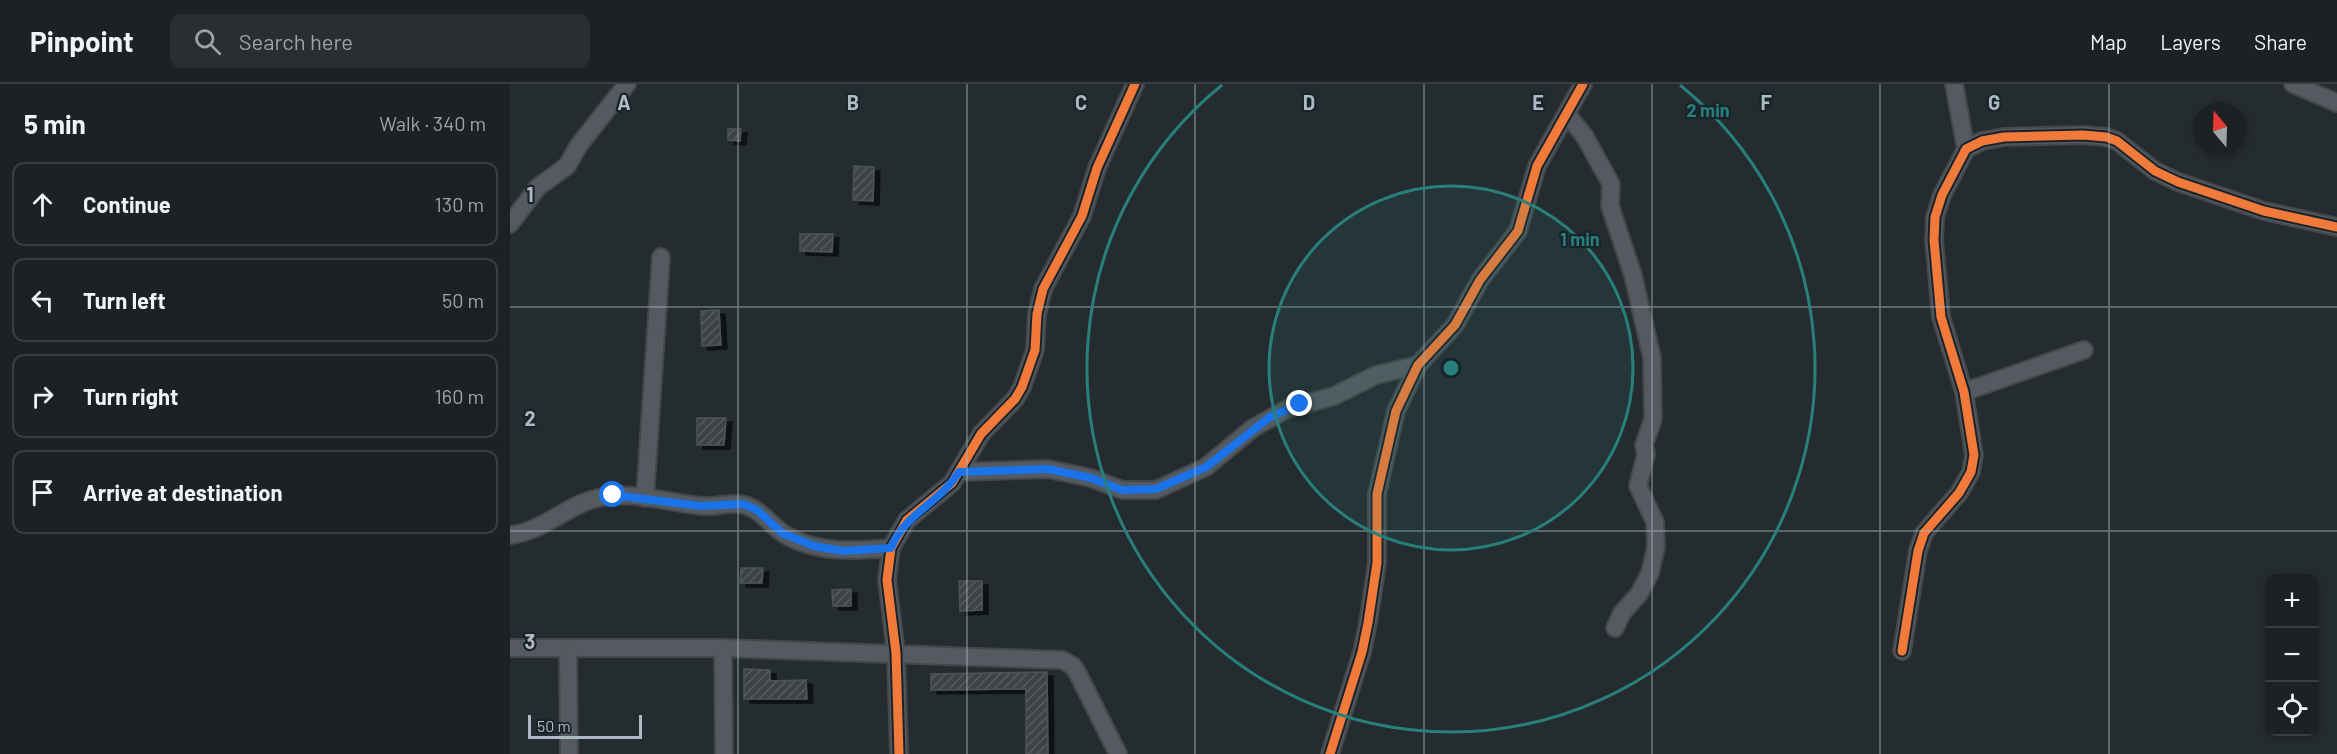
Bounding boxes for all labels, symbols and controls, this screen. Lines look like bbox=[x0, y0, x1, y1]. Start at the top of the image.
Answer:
search box bbox=[170, 14, 590, 68]
text: Pinpoint bbox=[30, 24, 134, 58]
icon: search bbox=[191, 25, 224, 58]
text: Search here bbox=[239, 28, 353, 54]
text: Map bbox=[2090, 29, 2127, 54]
text: Layers bbox=[2160, 29, 2221, 54]
text: Share bbox=[2254, 29, 2307, 54]
text: A bbox=[617, 90, 631, 114]
text: B bbox=[847, 90, 859, 114]
text: C bbox=[1075, 90, 1087, 114]
text: D bbox=[1303, 90, 1315, 114]
text: E bbox=[1532, 90, 1544, 114]
text: F bbox=[1760, 90, 1772, 114]
text: G bbox=[1988, 90, 2000, 114]
text: 2 min bbox=[1686, 99, 1730, 121]
north arrow bbox=[2193, 102, 2247, 156]
text: 5 min bbox=[24, 108, 86, 139]
text: Walk · 340 m bbox=[379, 111, 486, 135]
text: 1 bbox=[526, 182, 534, 206]
icon: ahead bbox=[26, 188, 59, 221]
text: Continue bbox=[83, 191, 171, 217]
text: 130 m bbox=[435, 192, 484, 216]
text: 1 min bbox=[1560, 228, 1600, 250]
icon: left bbox=[26, 284, 59, 317]
text: Turn left bbox=[83, 287, 166, 313]
text: 50 m bbox=[442, 288, 484, 312]
centre of rings bbox=[1441, 358, 1461, 378]
icon: right bbox=[26, 380, 59, 413]
text: Turn right bbox=[83, 383, 178, 409]
text: 160 m bbox=[435, 384, 484, 408]
route end bbox=[1286, 390, 1312, 416]
text: 2 bbox=[524, 406, 536, 430]
icon: arrive bbox=[26, 476, 59, 509]
text: Arrive at destination bbox=[83, 479, 282, 505]
route start bbox=[599, 481, 625, 507]
map controls bbox=[2265, 574, 2319, 736]
button: + bbox=[2265, 574, 2319, 628]
button: − bbox=[2265, 628, 2319, 682]
text: 3 bbox=[525, 629, 535, 653]
button: locate bbox=[2265, 682, 2319, 736]
scale bar bbox=[528, 712, 642, 740]
text: 50 m bbox=[537, 716, 571, 735]

